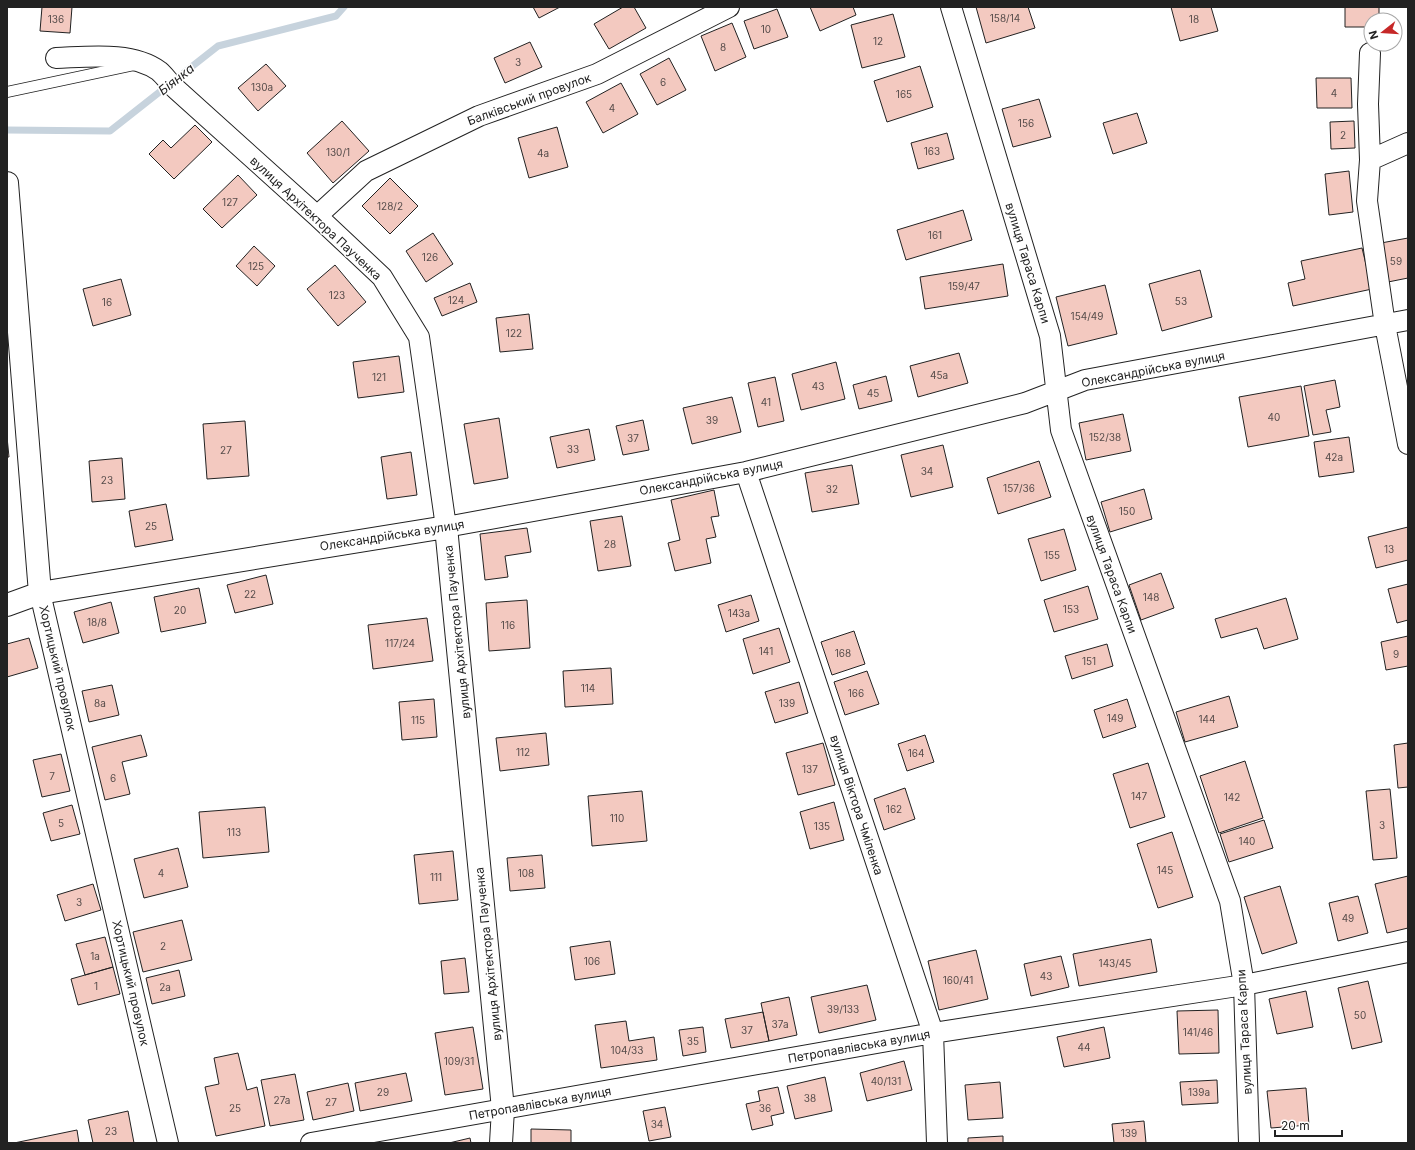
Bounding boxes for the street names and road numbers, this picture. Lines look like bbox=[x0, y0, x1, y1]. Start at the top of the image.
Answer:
street label: Балківський провулок bbox=[465, 69, 593, 128]
street label: вулиця Архітектора Паученка bbox=[247, 153, 385, 283]
street label: вулиця Тараса Карпи bbox=[1002, 201, 1054, 325]
street label: Олександрійська вулиця bbox=[1080, 348, 1226, 390]
street label: Олександрійська вулиця bbox=[638, 456, 784, 498]
street label: вулиця Тараса Карпи bbox=[1084, 513, 1140, 635]
street label: Олександрійська вулиця bbox=[319, 516, 465, 554]
street label: вулиця Архітектора Паученка bbox=[440, 544, 474, 720]
street label: Хортицький провулок bbox=[36, 604, 80, 733]
street label: вулиця Віктора Чміленка bbox=[827, 733, 887, 877]
street label: вулиця Архітектора Паученка bbox=[471, 866, 505, 1042]
street label: Хортицький провулок bbox=[109, 919, 153, 1048]
street label: вулиця Тараса Карпи bbox=[1233, 969, 1255, 1095]
street label: Петропавлівська вулиця bbox=[787, 1026, 931, 1066]
street label: Петропавлівська вулиця bbox=[468, 1083, 612, 1123]

